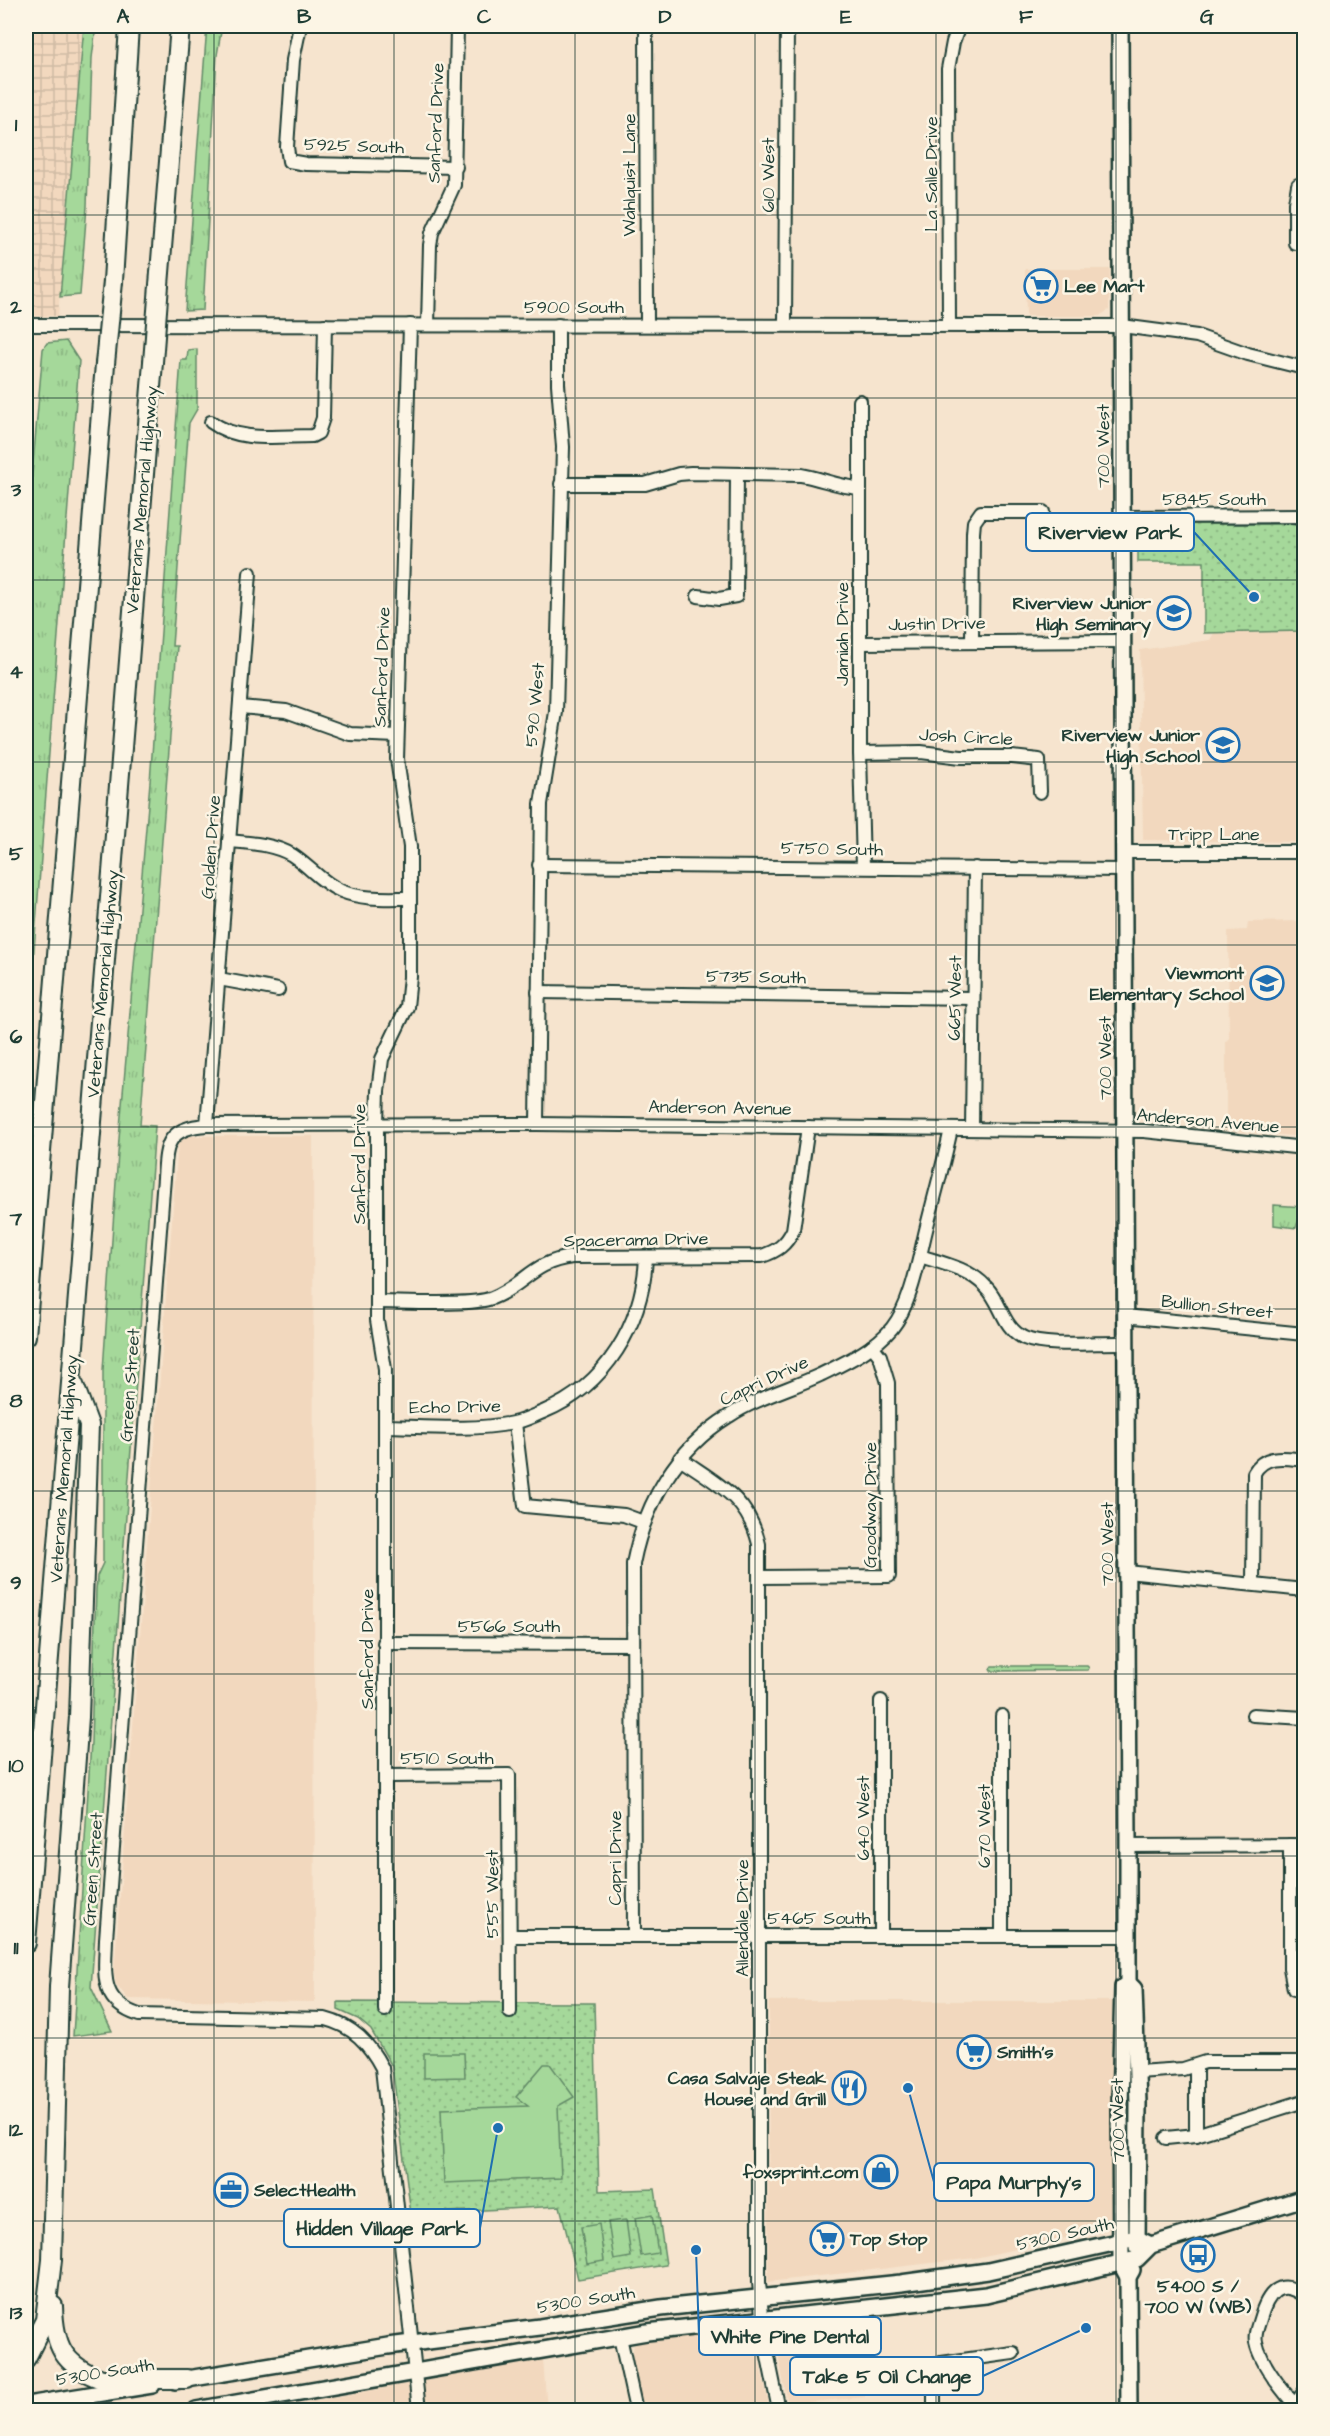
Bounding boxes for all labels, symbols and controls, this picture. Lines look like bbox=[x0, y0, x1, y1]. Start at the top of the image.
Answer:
text: A bbox=[117, 3, 130, 31]
text: B bbox=[297, 3, 312, 31]
text: C bbox=[477, 3, 492, 31]
text: D bbox=[659, 3, 672, 31]
text: E bbox=[840, 3, 852, 31]
text: F bbox=[1019, 3, 1034, 31]
text: G bbox=[1200, 3, 1214, 31]
street label: Sanford Drive bbox=[421, 62, 451, 184]
text: 1 bbox=[15, 111, 18, 139]
street label: Wahlquist Lane bbox=[617, 113, 642, 236]
street label: La Salle Drive bbox=[919, 116, 944, 232]
street label: 5925 South bbox=[303, 132, 405, 160]
street label: 610 West bbox=[756, 137, 781, 213]
supermarket icon: Lee Mart bbox=[1023, 268, 1059, 304]
place label: Lee Mart bbox=[1064, 274, 1145, 299]
text: 2 bbox=[9, 293, 22, 321]
street label: 5900 South bbox=[524, 295, 624, 320]
street label: Veterans Memorial Highway bbox=[120, 385, 165, 615]
street label: 700 West bbox=[1091, 403, 1116, 488]
text: 3 bbox=[10, 476, 22, 504]
street label: 5845 South bbox=[1162, 487, 1266, 512]
callout: Riverview Park bbox=[1026, 513, 1194, 551]
text: Riverview Park bbox=[1038, 519, 1183, 547]
street label: Jamiah Drive bbox=[830, 582, 855, 686]
place label: Riverview Junior High Seminary bbox=[1012, 591, 1151, 638]
school or university icon: Riverview Junior High Seminary bbox=[1156, 595, 1192, 631]
street label: Sanford Drive bbox=[367, 606, 397, 728]
street label: Justin Drive bbox=[888, 611, 986, 637]
text: 4 bbox=[9, 658, 23, 686]
street label: 590 West bbox=[519, 661, 551, 748]
street label: Josh Circle bbox=[918, 722, 1014, 752]
place label: Riverview Junior High School bbox=[1061, 723, 1200, 770]
school or university icon: Riverview Junior High School bbox=[1205, 727, 1241, 763]
street label: Golden Drive bbox=[195, 794, 227, 900]
street label: Tripp Lane bbox=[1168, 822, 1260, 847]
street label: 5750 South bbox=[781, 836, 883, 862]
text: 5 bbox=[9, 840, 24, 868]
street label: Veterans Memorial Highway bbox=[81, 869, 126, 1099]
street label: 665 West bbox=[942, 954, 968, 1041]
place label: Viewmont Elementary School bbox=[1090, 961, 1245, 1008]
street label: 5735 South bbox=[706, 964, 806, 990]
school or university icon: Viewmont Elementary School bbox=[1249, 965, 1285, 1001]
street label: 700 West bbox=[1093, 1015, 1118, 1100]
text: 6 bbox=[10, 1023, 23, 1051]
street label: Anderson Avenue bbox=[648, 1094, 792, 1122]
street label: Anderson Avenue bbox=[1136, 1102, 1281, 1140]
street label: Sanford Drive bbox=[347, 1104, 372, 1224]
text: 7 bbox=[9, 1205, 23, 1233]
street label: Spacerama Drive bbox=[563, 1226, 709, 1254]
street label: Bullion Street bbox=[1160, 1289, 1275, 1325]
street label: Green Street bbox=[114, 1327, 146, 1443]
street label: Capri Drive bbox=[716, 1349, 813, 1412]
street label: Veterans Memorial Highway bbox=[44, 1354, 85, 1584]
text: 8 bbox=[10, 1387, 23, 1415]
street label: Echo Drive bbox=[409, 1394, 501, 1420]
street label: Goodway Drive bbox=[858, 1442, 884, 1568]
street label: 700 West bbox=[1095, 1501, 1120, 1586]
text: 9 bbox=[10, 1569, 22, 1597]
street label: Sanford Drive bbox=[355, 1589, 380, 1709]
street label: 5566 South bbox=[458, 1614, 560, 1639]
street label: 5510 South bbox=[400, 1746, 494, 1771]
text: 10 bbox=[8, 1752, 24, 1780]
street label: 640 West bbox=[851, 1775, 876, 1861]
street label: 670 West bbox=[972, 1783, 997, 1868]
street label: Capri Drive bbox=[603, 1810, 628, 1906]
street label: Green Street bbox=[77, 1811, 109, 1927]
street label: 555 West bbox=[480, 1849, 505, 1938]
street label: Allendale Drive bbox=[730, 1859, 755, 1977]
street label: 5465 South bbox=[767, 1906, 871, 1931]
text: 11 bbox=[13, 1934, 19, 1962]
supermarket icon: Smith's bbox=[956, 2034, 992, 2070]
place label: Smith's bbox=[996, 2040, 1053, 2065]
place label: Casa Salvaje Steak House and Grill bbox=[668, 2066, 827, 2112]
restaurant icon: Casa Salvaje Steak House and Grill bbox=[831, 2070, 867, 2106]
street label: 700 West bbox=[1105, 2077, 1131, 2162]
text: 12 bbox=[9, 2116, 24, 2144]
shop icon: foxsprint.com bbox=[863, 2154, 899, 2190]
place label: foxsprint.com bbox=[742, 2160, 859, 2185]
callout: Papa Murphy's bbox=[934, 2163, 1094, 2201]
text: Papa Murphy's bbox=[946, 2169, 1082, 2198]
office icon: SelectHealth bbox=[213, 2172, 249, 2208]
place label: SelectHealth bbox=[253, 2178, 356, 2203]
callout: Hidden Village Park bbox=[284, 2209, 480, 2247]
street label: 5300 South bbox=[1014, 2211, 1116, 2257]
text: Hidden Village Park bbox=[296, 2215, 469, 2244]
supermarket icon: Top Stop bbox=[809, 2221, 845, 2257]
place label: Top Stop bbox=[849, 2227, 928, 2252]
bus stop icon: 5400 S / 700 W (WB) bbox=[1180, 2237, 1216, 2273]
place label: 5400 S / 700 W (WB) bbox=[1144, 2274, 1252, 2320]
street label: 5300 South bbox=[535, 2280, 637, 2320]
text: 13 bbox=[10, 2299, 23, 2327]
callout: White Pine Dental bbox=[699, 2317, 881, 2355]
text: White Pine Dental bbox=[710, 2323, 869, 2351]
street label: 5300 South bbox=[54, 2352, 156, 2392]
callout: Take 5 Oil Change bbox=[790, 2357, 983, 2395]
text: Take 5 Oil Change bbox=[802, 2363, 972, 2392]

